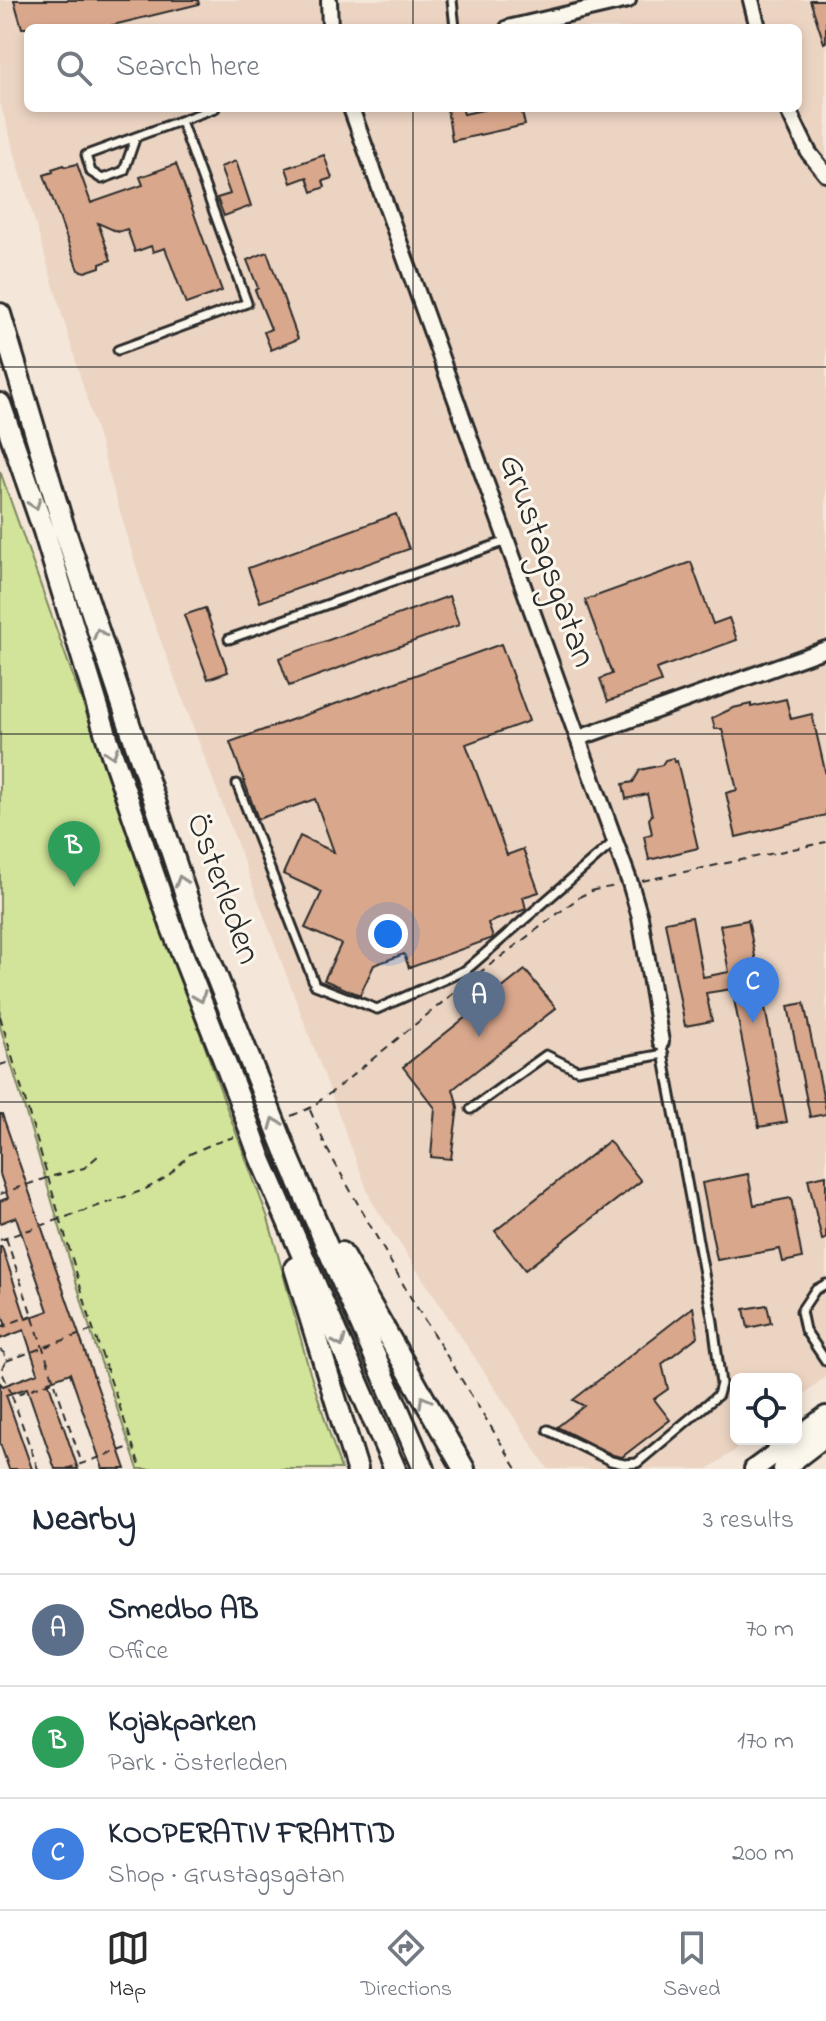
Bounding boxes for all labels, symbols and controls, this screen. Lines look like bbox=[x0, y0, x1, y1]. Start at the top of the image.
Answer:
search box bbox=[24, 24, 802, 112]
icon: search bbox=[52, 46, 96, 90]
text: Search here bbox=[116, 46, 260, 90]
street label: Grustagsgatan bbox=[483, 447, 609, 675]
one-way arrow bbox=[25, 497, 42, 511]
one-way arrow bbox=[93, 628, 109, 642]
one-way arrow bbox=[102, 745, 118, 759]
street label: Österleden bbox=[170, 806, 274, 972]
pin: B bbox=[48, 821, 100, 887]
one-way arrow bbox=[175, 875, 191, 889]
your location bbox=[368, 914, 408, 954]
pin: C bbox=[727, 957, 779, 1023]
pin: A bbox=[453, 971, 505, 1037]
one-way arrow bbox=[190, 989, 207, 1003]
one-way arrow bbox=[268, 1117, 284, 1131]
one-way arrow bbox=[330, 1334, 346, 1348]
map controls bbox=[730, 1373, 802, 1445]
button: locate bbox=[730, 1373, 802, 1445]
one-way arrow bbox=[419, 1395, 434, 1410]
text: Nearby bbox=[32, 1496, 136, 1546]
text: 3 results bbox=[703, 1502, 794, 1540]
text: Smedbo AB bbox=[108, 1589, 258, 1633]
text: A bbox=[50, 1611, 66, 1649]
text: 70 m bbox=[745, 1611, 794, 1649]
text: Office bbox=[108, 1633, 168, 1671]
text: Kojakparken bbox=[108, 1701, 256, 1745]
text: B bbox=[49, 1723, 67, 1761]
text: 170 m bbox=[737, 1723, 794, 1761]
text: Park · Österleden bbox=[108, 1745, 287, 1783]
text: KOOPERATIV FRAMTID bbox=[108, 1813, 396, 1857]
text: C bbox=[51, 1835, 65, 1873]
text: 200 m bbox=[732, 1835, 794, 1873]
text: Shop · Grustagsgatan bbox=[108, 1857, 345, 1895]
tab: Map bbox=[106, 1926, 150, 2006]
tab: Directions bbox=[361, 1926, 452, 2006]
tab: Saved bbox=[663, 1926, 720, 2006]

